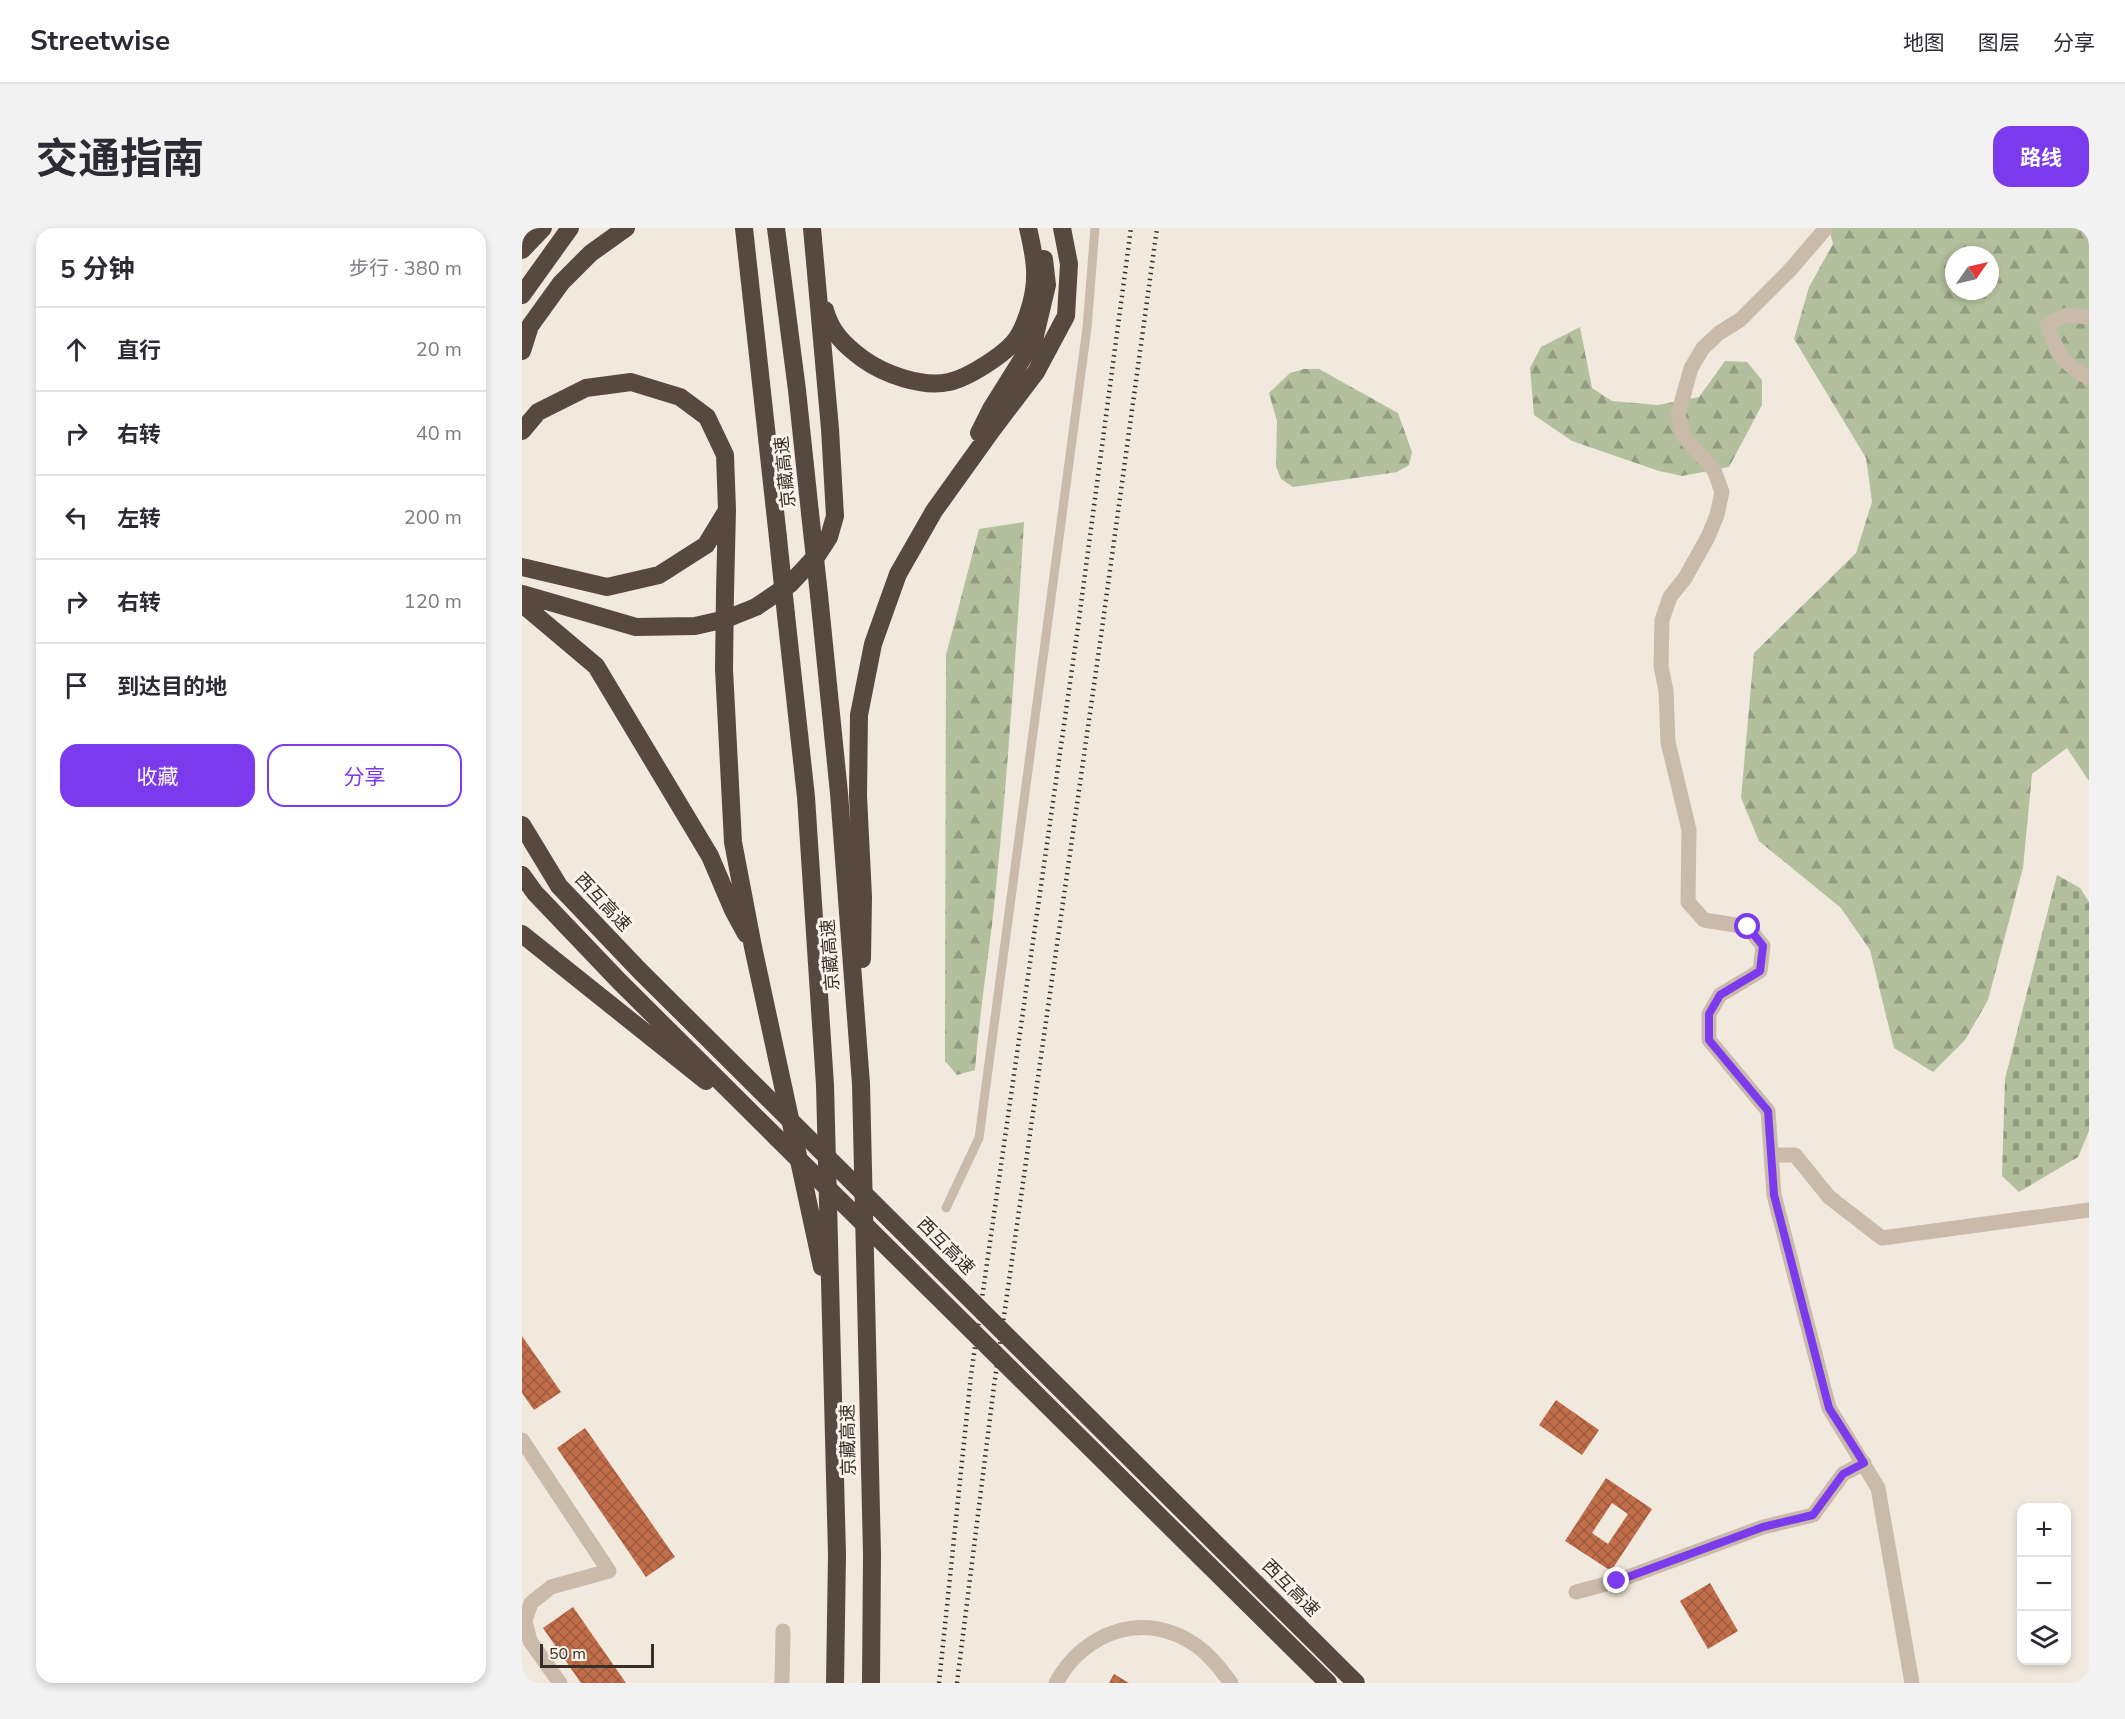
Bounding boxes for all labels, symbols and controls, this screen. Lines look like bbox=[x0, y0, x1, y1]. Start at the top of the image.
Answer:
text: Streetwise bbox=[30, 22, 170, 60]
text: 地图 bbox=[1903, 29, 1945, 57]
text: 图层 bbox=[1978, 29, 2020, 57]
text: 分享 bbox=[2053, 29, 2095, 57]
button: 路线 bbox=[1993, 126, 2089, 187]
text: 交通指南 bbox=[36, 131, 204, 188]
north arrow bbox=[1945, 246, 1999, 300]
text: 5 分钟 bbox=[60, 252, 135, 287]
text: 步行 · 380 m bbox=[349, 255, 462, 282]
icon: ahead bbox=[60, 333, 93, 366]
text: 直行 bbox=[117, 336, 161, 366]
text: 20 m bbox=[416, 336, 462, 363]
icon: right bbox=[60, 417, 93, 450]
text: 右转 bbox=[117, 420, 161, 450]
text: 40 m bbox=[416, 420, 462, 447]
street label: 京藏高速 bbox=[769, 435, 801, 509]
icon: left bbox=[60, 501, 93, 534]
text: 左转 bbox=[117, 504, 161, 534]
text: 200 m bbox=[404, 504, 462, 531]
icon: right bbox=[60, 585, 93, 618]
text: 右转 bbox=[117, 588, 161, 618]
text: 120 m bbox=[404, 588, 462, 615]
icon: arrive bbox=[60, 669, 93, 702]
text: 到达目的地 bbox=[117, 672, 227, 702]
button: 收藏 bbox=[60, 744, 255, 807]
button: 分享 bbox=[267, 744, 462, 807]
street label: 西互高速 bbox=[570, 867, 636, 937]
route start bbox=[1734, 913, 1760, 939]
street label: 京藏高速 bbox=[816, 918, 844, 992]
street label: 西互高速 bbox=[912, 1212, 980, 1280]
street label: 京藏高速 bbox=[835, 1404, 861, 1476]
map controls bbox=[2017, 1503, 2071, 1665]
button: + bbox=[2017, 1503, 2071, 1557]
street label: 西互高速 bbox=[1257, 1554, 1325, 1622]
button: − bbox=[2017, 1557, 2071, 1611]
route end bbox=[1603, 1567, 1629, 1593]
button: layers bbox=[2017, 1611, 2071, 1665]
scale bar bbox=[540, 1641, 654, 1668]
text: 50 m bbox=[549, 1643, 586, 1665]

